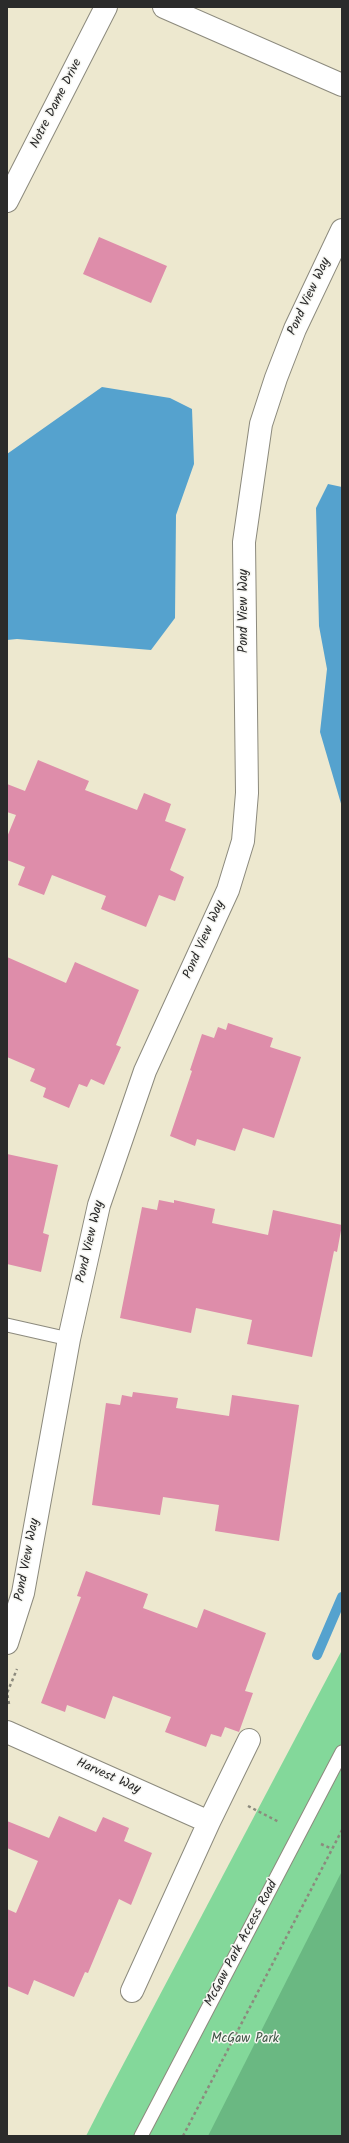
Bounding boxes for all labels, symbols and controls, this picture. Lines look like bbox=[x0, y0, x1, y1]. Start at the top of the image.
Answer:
street label: Notre Dame Drive bbox=[28, 57, 86, 151]
street label: Pond View Way bbox=[285, 256, 335, 338]
street label: Pond View Way bbox=[237, 569, 253, 653]
street label: Pond View Way bbox=[181, 899, 229, 981]
street label: Pond View Way bbox=[74, 1199, 108, 1285]
street label: Pond View Way bbox=[12, 1517, 44, 1603]
street label: Harvest Way bbox=[73, 1756, 143, 1798]
street label: McGaw Park Access Road bbox=[202, 1878, 282, 2010]
park label: McGaw Park bbox=[211, 2032, 279, 2048]

